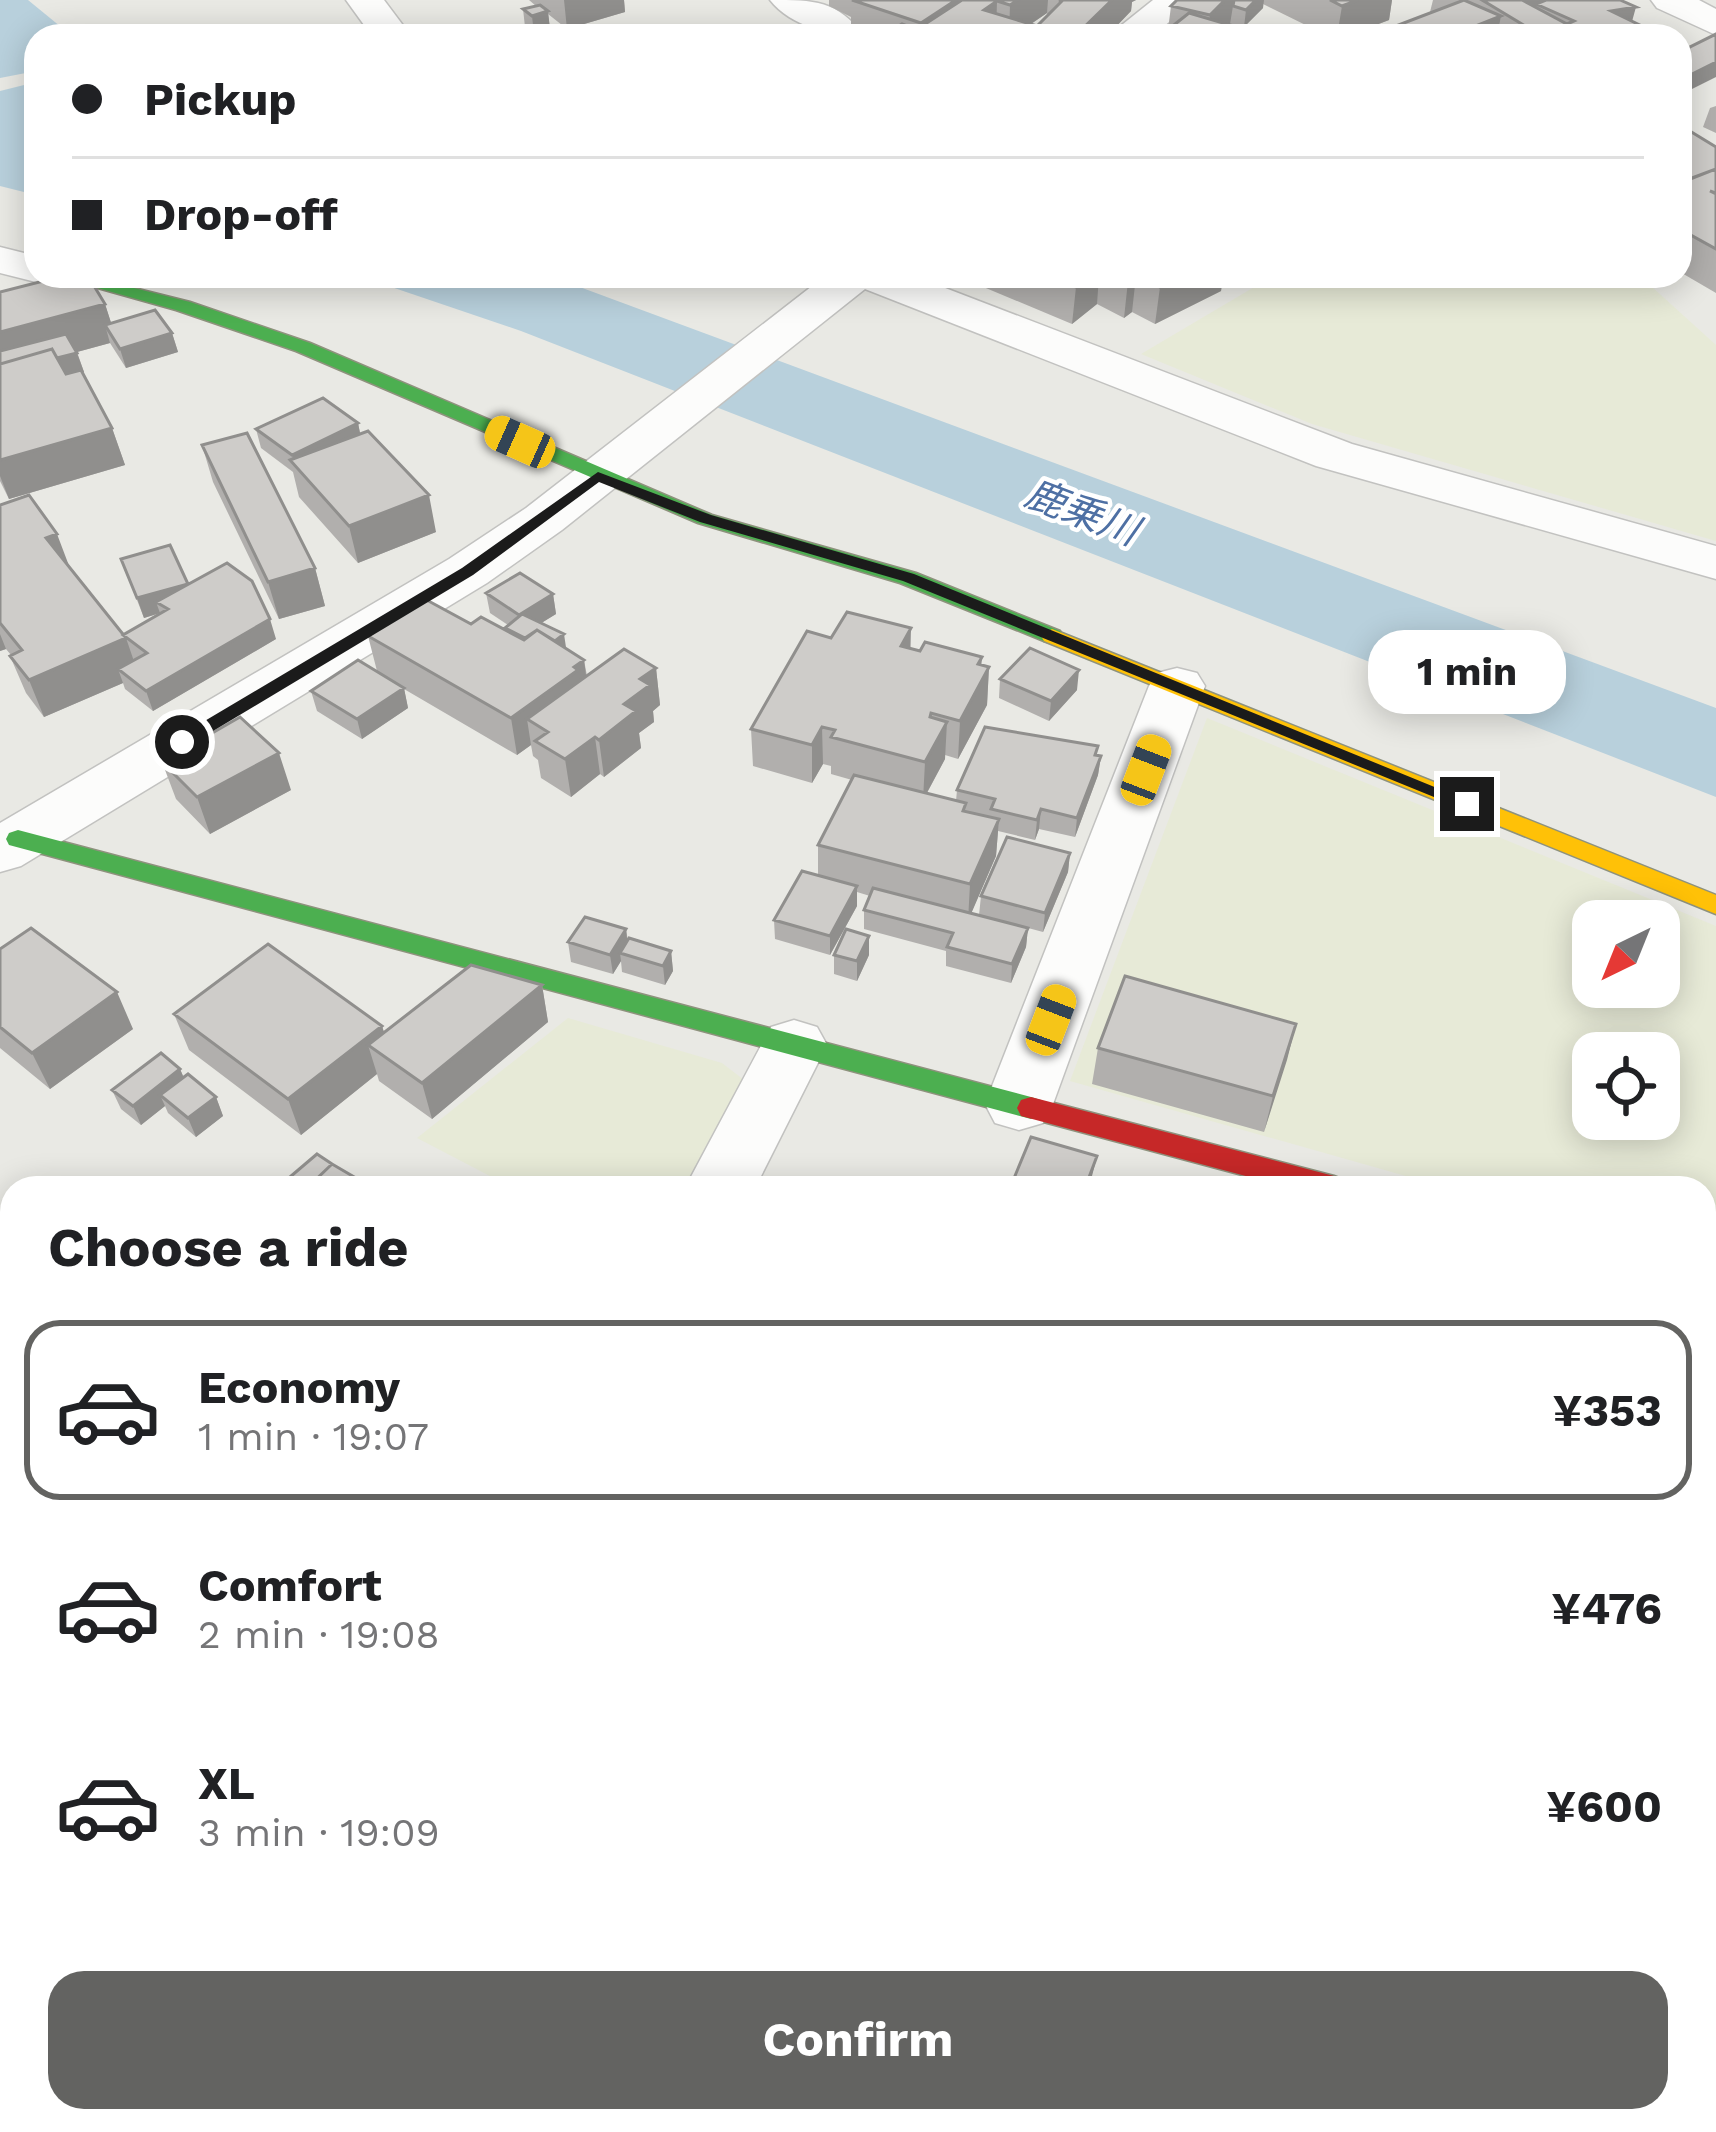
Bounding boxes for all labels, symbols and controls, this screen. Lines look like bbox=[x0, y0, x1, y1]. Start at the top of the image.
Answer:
text: Pickup bbox=[144, 73, 296, 126]
text: Drop-off bbox=[144, 188, 338, 241]
car bbox=[480, 411, 560, 473]
water label: 鹿乗川 bbox=[1019, 470, 1148, 555]
callout: 1 min bbox=[1368, 630, 1566, 714]
text: 1 min bbox=[1417, 649, 1517, 694]
route start bbox=[155, 715, 209, 769]
car bbox=[1116, 730, 1176, 810]
route end bbox=[1440, 777, 1494, 831]
north arrow bbox=[1572, 900, 1680, 1008]
map controls bbox=[1572, 900, 1680, 1140]
car bbox=[1021, 980, 1081, 1060]
button: locate bbox=[1572, 1032, 1680, 1140]
text: Choose a ride bbox=[48, 1216, 409, 1279]
icon: car bbox=[54, 1356, 162, 1464]
text: Economy bbox=[198, 1361, 400, 1414]
text: ¥353 bbox=[1552, 1384, 1662, 1437]
text: 1 min · 19:07 bbox=[198, 1414, 429, 1459]
icon: car bbox=[54, 1554, 162, 1662]
text: Comfort bbox=[198, 1559, 382, 1612]
text: ¥476 bbox=[1551, 1582, 1662, 1635]
text: 2 min · 19:08 bbox=[198, 1612, 439, 1657]
icon: car bbox=[54, 1752, 162, 1860]
text: XL bbox=[198, 1757, 255, 1810]
text: ¥600 bbox=[1546, 1780, 1662, 1833]
text: 3 min · 19:09 bbox=[198, 1810, 440, 1855]
button: Confirm bbox=[48, 1971, 1668, 2109]

